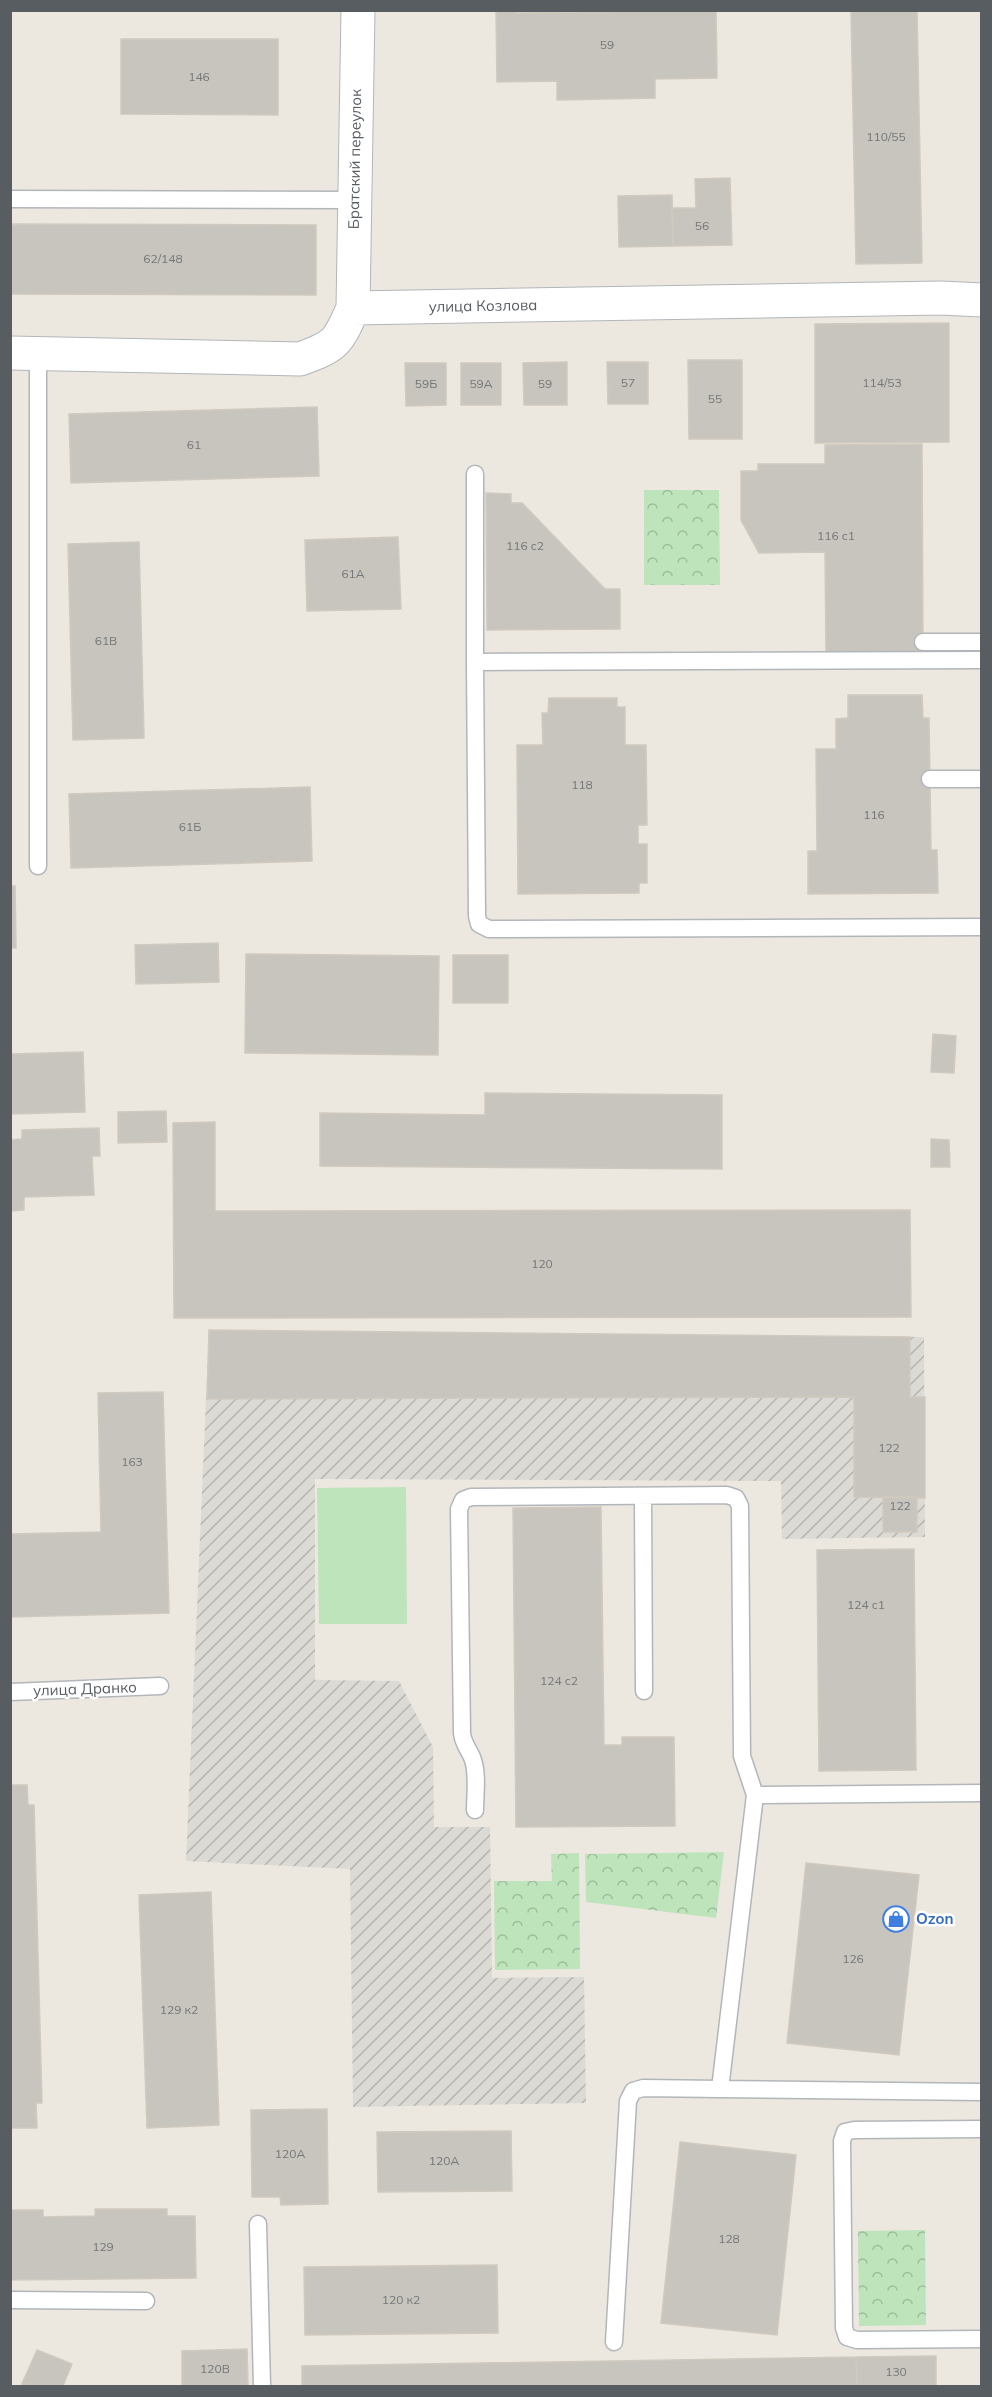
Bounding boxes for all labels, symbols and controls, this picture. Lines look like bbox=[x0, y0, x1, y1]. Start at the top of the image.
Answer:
house number: 59 bbox=[600, 37, 614, 52]
house number: 146 bbox=[188, 69, 210, 84]
street label: Братский переулок bbox=[344, 88, 365, 229]
house number: 110/55 bbox=[866, 129, 906, 144]
house number: 56 bbox=[695, 218, 709, 233]
house number: 62/148 bbox=[143, 251, 183, 266]
street label: улица Козлова bbox=[428, 295, 538, 316]
house number: 57 bbox=[621, 375, 635, 390]
house number: 114/53 bbox=[862, 375, 902, 390]
house number: 59Б bbox=[415, 376, 437, 391]
house number: 59А bbox=[469, 376, 493, 391]
house number: 59 bbox=[538, 376, 552, 391]
house number: 55 bbox=[708, 391, 722, 406]
house number: 61 bbox=[187, 437, 201, 452]
house number: 116 с1 bbox=[817, 528, 855, 543]
house number: 116 с2 bbox=[506, 538, 544, 553]
house number: 61А bbox=[341, 566, 365, 581]
house number: 61В bbox=[95, 633, 117, 648]
house number: 118 bbox=[571, 777, 593, 792]
house number: 116 bbox=[863, 807, 885, 822]
house number: 61Б bbox=[179, 819, 201, 834]
house number: 120 bbox=[531, 1256, 553, 1271]
house number: 122 bbox=[878, 1440, 900, 1455]
house number: 163 bbox=[121, 1454, 143, 1469]
house number: 122 bbox=[889, 1498, 911, 1513]
house number: 124 с1 bbox=[847, 1597, 885, 1612]
house number: 124 с2 bbox=[540, 1673, 578, 1688]
street label: улица Дранко bbox=[33, 1677, 137, 1700]
shop icon: Ozon bbox=[881, 1904, 911, 1934]
place label: Ozon bbox=[916, 1909, 953, 1928]
house number: 126 bbox=[842, 1951, 864, 1966]
house number: 129 к2 bbox=[160, 2002, 198, 2017]
house number: 120А bbox=[275, 2146, 305, 2161]
house number: 120А bbox=[429, 2153, 459, 2168]
house number: 128 bbox=[718, 2231, 740, 2246]
house number: 129 bbox=[92, 2239, 114, 2254]
house number: 120 к2 bbox=[382, 2292, 420, 2307]
house number: 120В bbox=[200, 2361, 230, 2376]
house number: 130 bbox=[885, 2364, 907, 2379]

